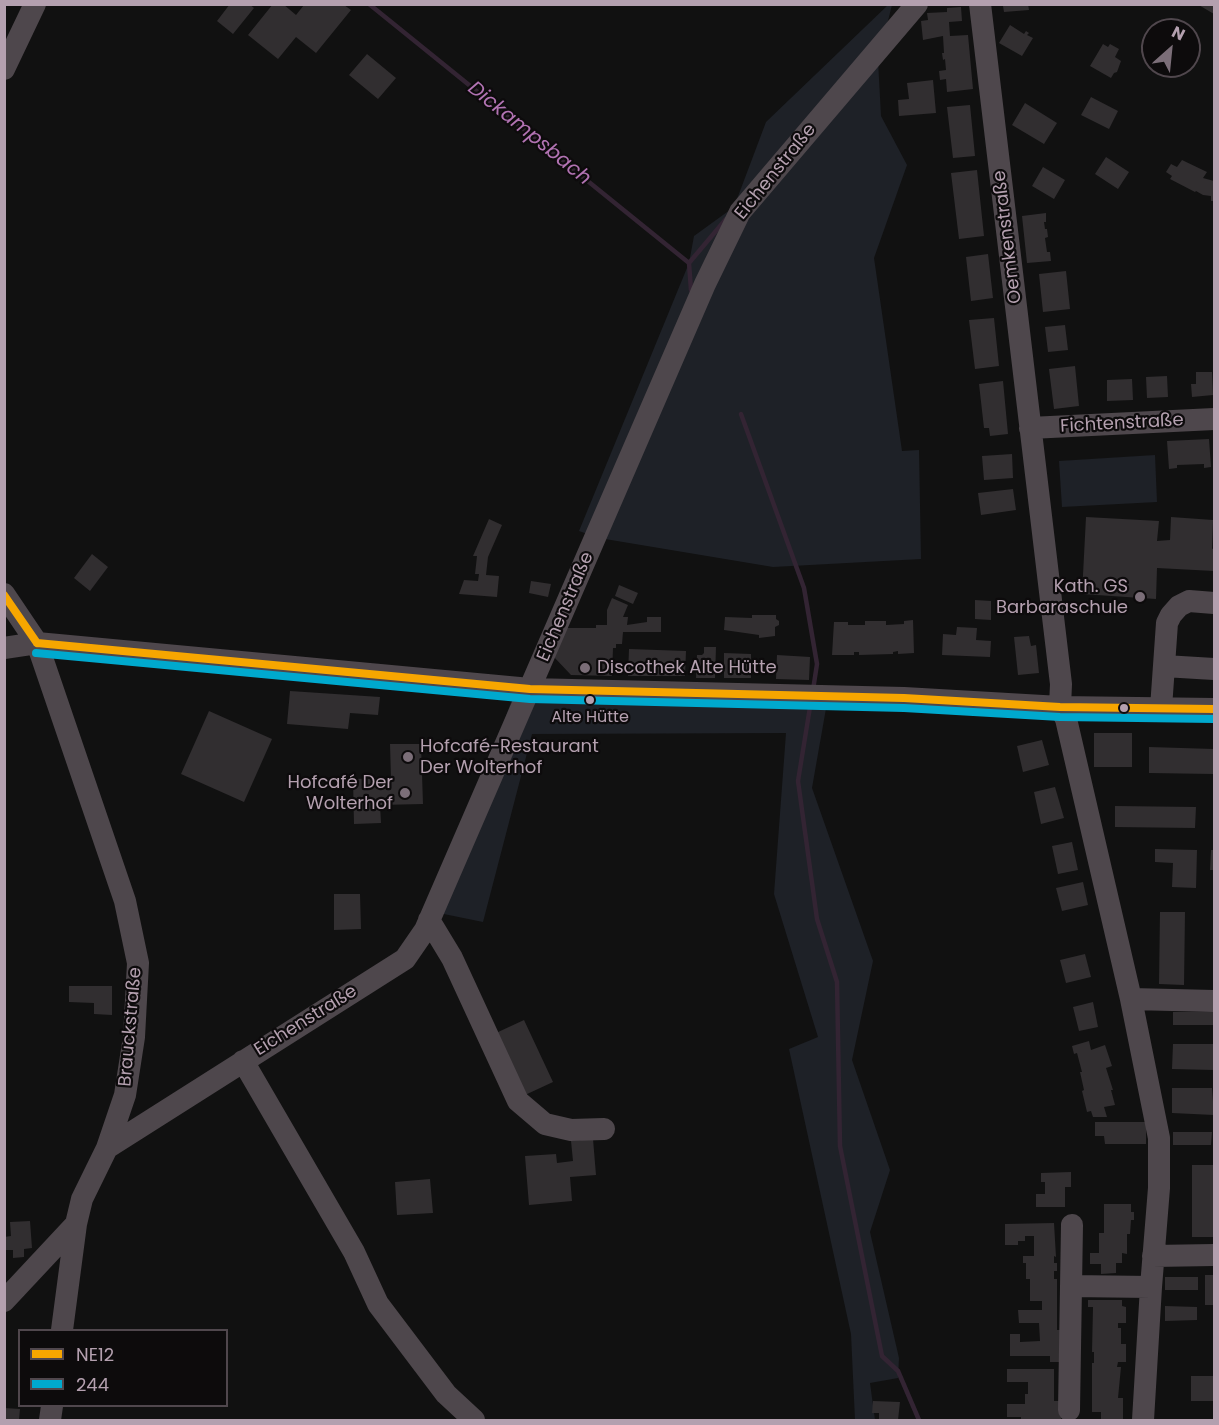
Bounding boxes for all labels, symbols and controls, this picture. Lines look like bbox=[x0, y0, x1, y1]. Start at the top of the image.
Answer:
north arrow bbox=[1141, 18, 1201, 78]
text: N bbox=[1168, 20, 1189, 46]
water label: Dickampsbach bbox=[463, 77, 595, 191]
street label: Eichenstraße bbox=[731, 120, 821, 224]
street label: Oemkenstraße bbox=[989, 169, 1027, 305]
street label: Fichtenstraße bbox=[1060, 410, 1184, 438]
street label: Eichenstraße bbox=[533, 549, 599, 665]
place label: Kath. GS Barbaraschule bbox=[996, 576, 1128, 618]
marker: Kath. GS Barbaraschule bbox=[1133, 590, 1147, 604]
place label: Discothek Alte Hütte bbox=[597, 657, 777, 679]
marker: Discothek Alte Hütte bbox=[578, 661, 592, 675]
marker: Alte Hütte bbox=[584, 694, 596, 706]
unlabelled marker bbox=[1118, 702, 1130, 714]
place label: Alte Hütte bbox=[551, 708, 629, 728]
place label: Hofcafé-Restaurant Der Wolterhof bbox=[420, 736, 599, 778]
marker: Hofcafé-Restaurant Der Wolterhof bbox=[401, 750, 415, 764]
place label: Hofcafé Der Wolterhof bbox=[288, 772, 393, 814]
marker: Hofcafé Der Wolterhof bbox=[398, 786, 412, 800]
street label: Brauckstraße bbox=[115, 966, 147, 1088]
street label: Eichenstraße bbox=[251, 981, 361, 1061]
legend bbox=[18, 1329, 228, 1407]
text: NE12 bbox=[76, 1342, 114, 1367]
text: 244 bbox=[76, 1372, 109, 1397]

